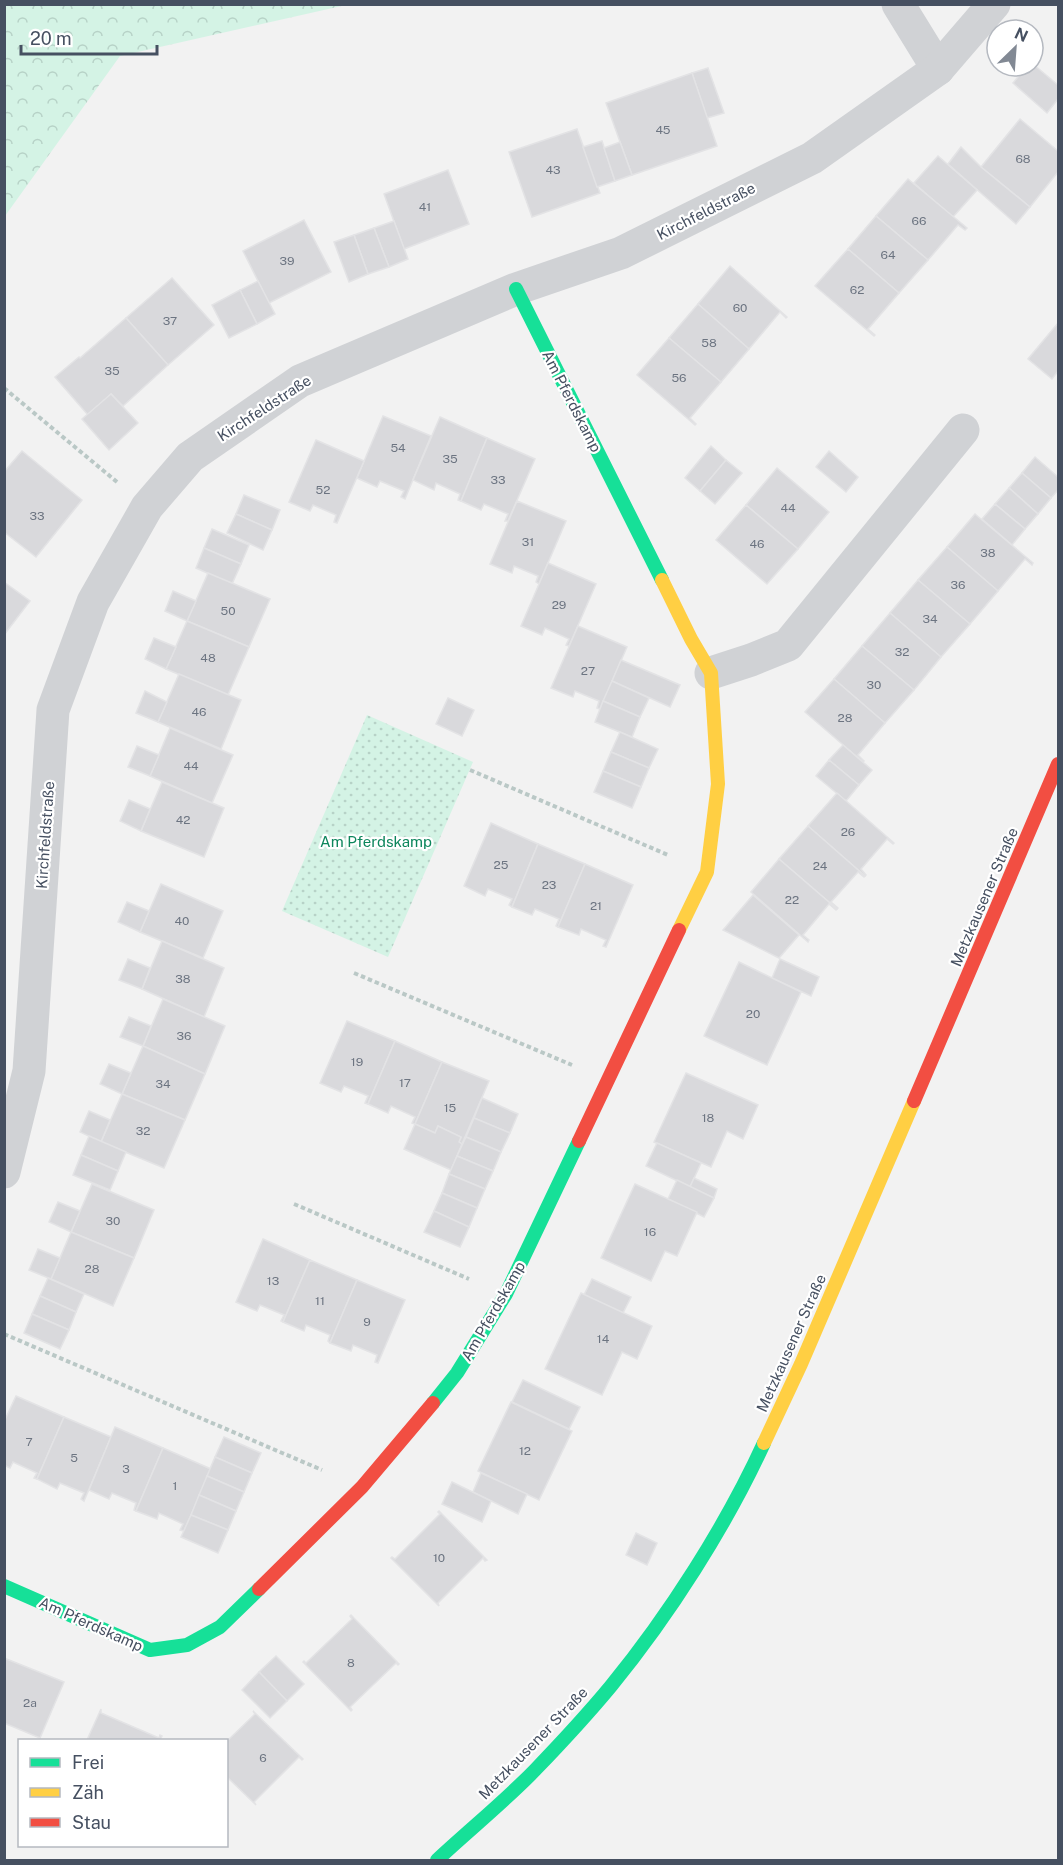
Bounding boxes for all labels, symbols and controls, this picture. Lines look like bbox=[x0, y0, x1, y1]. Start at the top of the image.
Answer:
scale bar bbox=[21, 18, 158, 56]
north arrow bbox=[985, 18, 1045, 78]
text: N bbox=[1011, 24, 1031, 46]
text: 20 m bbox=[30, 28, 72, 49]
house number: 45 bbox=[655, 123, 671, 137]
house number: 68 bbox=[1015, 152, 1031, 166]
house number: 43 bbox=[545, 163, 561, 177]
street label: Kirchfeldstraße bbox=[654, 179, 758, 243]
house number: 41 bbox=[419, 200, 431, 214]
house number: 66 bbox=[912, 214, 926, 228]
house number: 64 bbox=[881, 248, 896, 262]
house number: 39 bbox=[280, 254, 294, 268]
house number: 62 bbox=[850, 283, 864, 297]
house number: 60 bbox=[733, 301, 747, 315]
house number: 37 bbox=[163, 314, 177, 328]
house number: 58 bbox=[701, 336, 717, 350]
street label: Am Pferdskamp bbox=[539, 347, 605, 455]
house number: 35 bbox=[104, 364, 120, 378]
street label: Kirchfeldstraße bbox=[214, 371, 314, 445]
house number: 56 bbox=[671, 371, 687, 385]
house number: 54 bbox=[390, 441, 406, 455]
house number: 35 bbox=[442, 452, 458, 466]
house number: 33 bbox=[490, 473, 506, 487]
house number: 52 bbox=[316, 483, 330, 497]
house number: 44 bbox=[780, 501, 796, 515]
house number: 33 bbox=[29, 509, 45, 523]
house number: 31 bbox=[522, 535, 534, 549]
house number: 46 bbox=[749, 537, 765, 551]
house number: 38 bbox=[980, 546, 996, 560]
house number: 36 bbox=[951, 578, 965, 592]
house number: 29 bbox=[552, 598, 566, 612]
house number: 50 bbox=[220, 604, 236, 618]
house number: 34 bbox=[922, 612, 938, 626]
house number: 32 bbox=[895, 645, 909, 659]
house number: 48 bbox=[200, 651, 216, 665]
house number: 27 bbox=[581, 664, 595, 678]
house number: 30 bbox=[867, 678, 881, 692]
house number: 46 bbox=[191, 705, 207, 719]
house number: 28 bbox=[838, 711, 853, 725]
house number: 44 bbox=[183, 759, 199, 773]
street label: Kirchfeldstraße bbox=[33, 780, 57, 890]
house number: 42 bbox=[176, 813, 190, 827]
house number: 26 bbox=[841, 825, 855, 839]
street label: Metzkausener Straße bbox=[947, 825, 1021, 969]
park label: Am Pferdskamp bbox=[320, 833, 432, 850]
house number: 25 bbox=[494, 858, 509, 872]
house number: 24 bbox=[813, 859, 828, 873]
house number: 23 bbox=[542, 878, 556, 892]
house number: 22 bbox=[785, 893, 799, 907]
house number: 21 bbox=[590, 899, 602, 913]
house number: 40 bbox=[175, 914, 189, 928]
house number: 38 bbox=[175, 972, 191, 986]
house number: 20 bbox=[746, 1007, 760, 1021]
house number: 36 bbox=[177, 1029, 191, 1043]
house number: 19 bbox=[351, 1055, 363, 1069]
house number: 17 bbox=[399, 1076, 411, 1090]
house number: 34 bbox=[155, 1077, 171, 1091]
house number: 15 bbox=[444, 1101, 457, 1115]
house number: 18 bbox=[702, 1111, 715, 1125]
house number: 32 bbox=[136, 1124, 150, 1138]
house number: 30 bbox=[106, 1214, 120, 1228]
house number: 16 bbox=[644, 1225, 656, 1239]
street label: Am Pferdskamp bbox=[458, 1258, 528, 1364]
house number: 28 bbox=[85, 1262, 100, 1276]
street label: Metzkausener Straße bbox=[753, 1271, 829, 1415]
house number: 13 bbox=[267, 1274, 279, 1288]
house number: 11 bbox=[315, 1294, 325, 1308]
house number: 9 bbox=[363, 1315, 371, 1329]
house number: 14 bbox=[597, 1332, 610, 1346]
house number: 7 bbox=[25, 1435, 33, 1449]
house number: 12 bbox=[519, 1444, 531, 1458]
house number: 5 bbox=[70, 1451, 78, 1465]
house number: 3 bbox=[122, 1462, 130, 1476]
house number: 1 bbox=[173, 1479, 177, 1493]
house number: 10 bbox=[433, 1551, 445, 1565]
street label: Am Pferdskamp bbox=[36, 1593, 146, 1655]
house number: 8 bbox=[347, 1656, 355, 1670]
street label: Metzkausener Straße bbox=[475, 1683, 591, 1803]
house number: 2a bbox=[23, 1696, 37, 1710]
legend bbox=[18, 1739, 228, 1847]
house number: 6 bbox=[259, 1751, 267, 1765]
text: Frei bbox=[72, 1752, 104, 1773]
text: Zäh bbox=[72, 1782, 104, 1803]
text: Stau bbox=[72, 1812, 111, 1833]

